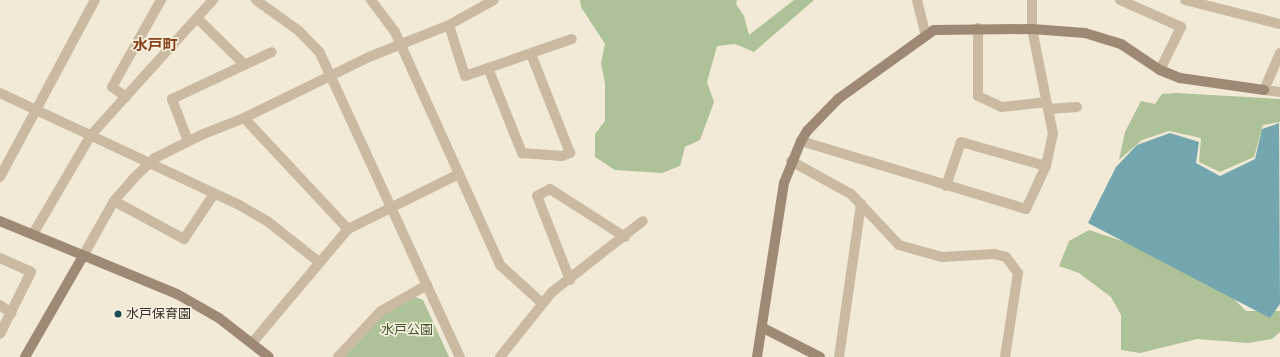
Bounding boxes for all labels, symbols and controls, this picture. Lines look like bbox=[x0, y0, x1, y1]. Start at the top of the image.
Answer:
district label: 水戸町 bbox=[133, 36, 177, 54]
place label: 水戸保育園 bbox=[126, 306, 191, 322]
marker: 水戸保育園 bbox=[113, 309, 123, 319]
park label: 水戸公園 bbox=[381, 322, 433, 338]

